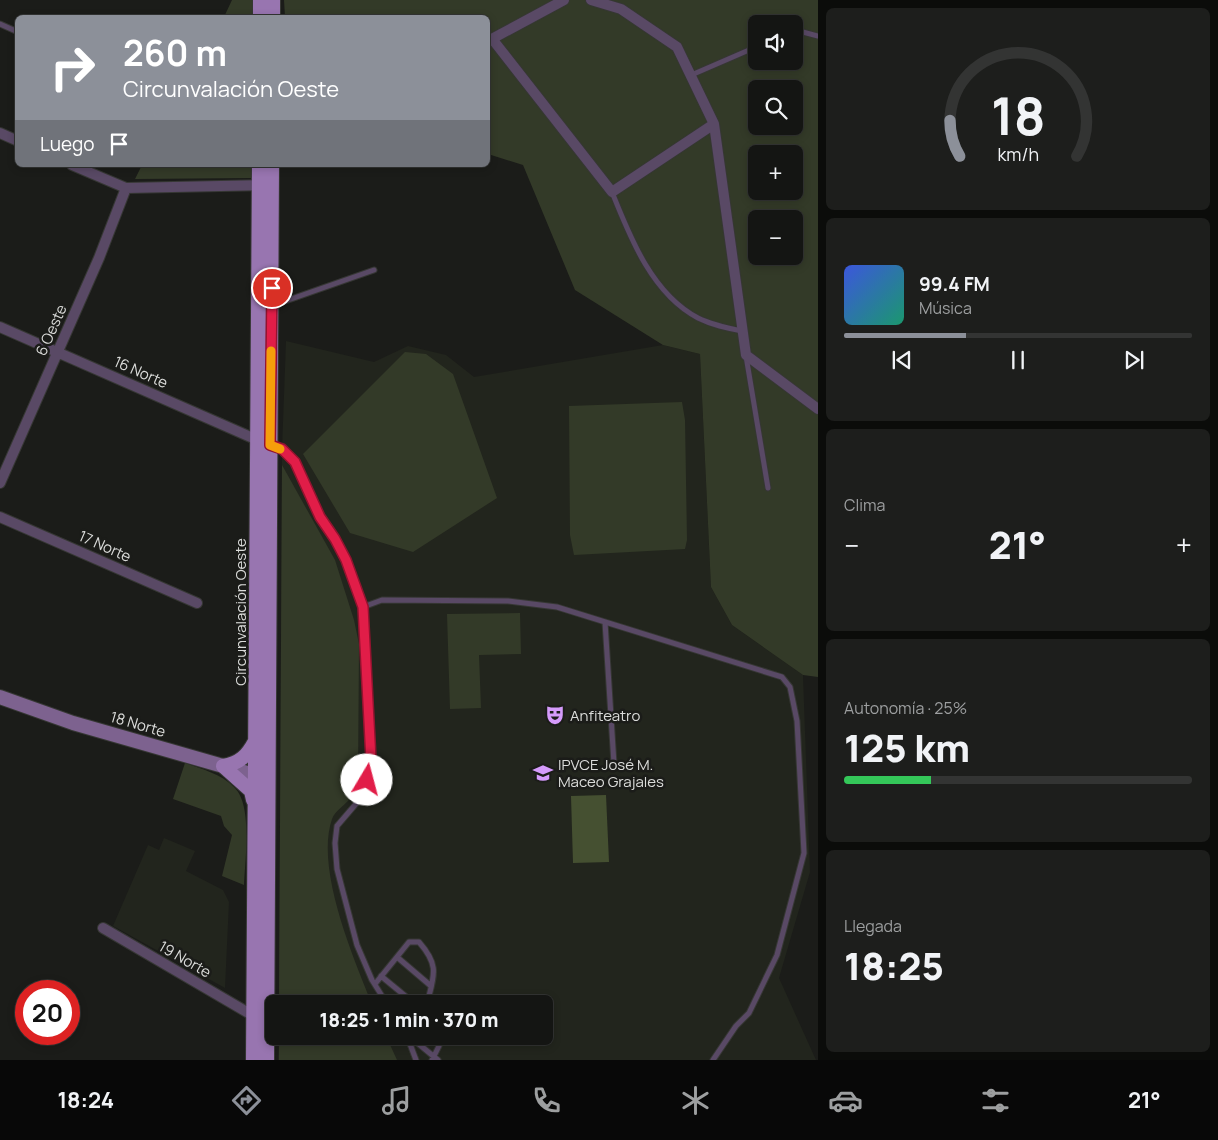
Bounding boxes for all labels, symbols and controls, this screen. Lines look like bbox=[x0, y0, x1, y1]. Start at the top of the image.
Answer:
map controls bbox=[748, 15, 803, 265]
button: sound bbox=[748, 15, 803, 70]
text: 260 m bbox=[123, 29, 227, 77]
icon: right bbox=[40, 35, 105, 100]
text: Circunvalación Oeste bbox=[123, 74, 339, 104]
button: search bbox=[748, 80, 803, 135]
text: 18 bbox=[991, 80, 1045, 151]
icon: arrive bbox=[105, 130, 133, 158]
text: Luego bbox=[40, 131, 95, 157]
text: km/h bbox=[997, 142, 1039, 166]
button: + bbox=[748, 145, 803, 200]
button: − bbox=[748, 210, 803, 265]
pin bbox=[251, 267, 293, 309]
text: 99.4 FM bbox=[919, 271, 990, 297]
icon: arrive bbox=[258, 274, 286, 302]
text: Música bbox=[919, 297, 972, 319]
street label: 6 Oeste bbox=[30, 301, 72, 359]
icon: previous bbox=[888, 346, 916, 374]
icon: pause bbox=[1004, 346, 1032, 374]
icon: next bbox=[1120, 346, 1148, 374]
street label: 16 Norte bbox=[111, 351, 172, 393]
text: Clima bbox=[844, 494, 885, 516]
text: 21° bbox=[989, 518, 1046, 570]
street label: 17 Norte bbox=[75, 525, 135, 567]
text: − bbox=[844, 526, 859, 564]
text: + bbox=[1176, 526, 1192, 564]
street label: Circunvalación Oeste bbox=[230, 538, 251, 686]
text: Autonomía · 25% bbox=[844, 697, 967, 719]
theatre icon: Anfiteatro bbox=[544, 704, 566, 726]
place label: Anfiteatro bbox=[570, 705, 640, 726]
street label: 18 Norte bbox=[108, 706, 168, 742]
text: 125 km bbox=[844, 721, 970, 773]
position arrow bbox=[340, 753, 392, 805]
place label: IPVCE José M. Maceo Grajales bbox=[558, 754, 664, 792]
school or university icon: IPVCE José M. Maceo Grajales bbox=[532, 762, 554, 784]
text: Llegada bbox=[844, 915, 902, 937]
street label: 19 Norte bbox=[155, 936, 215, 983]
text: 18:25 bbox=[844, 939, 944, 991]
speed limit sign: 20 bbox=[15, 980, 80, 1045]
text: 18:25 · 1 min · 370 m bbox=[320, 1007, 498, 1033]
icon: directions bbox=[229, 1083, 264, 1118]
icon: music bbox=[379, 1083, 414, 1118]
icon: phone bbox=[529, 1083, 564, 1118]
icon: climate bbox=[678, 1083, 713, 1118]
icon: car bbox=[828, 1083, 863, 1118]
icon: filters bbox=[978, 1083, 1013, 1118]
text: 18:24 bbox=[57, 1085, 114, 1115]
text: 21° bbox=[1128, 1085, 1161, 1115]

